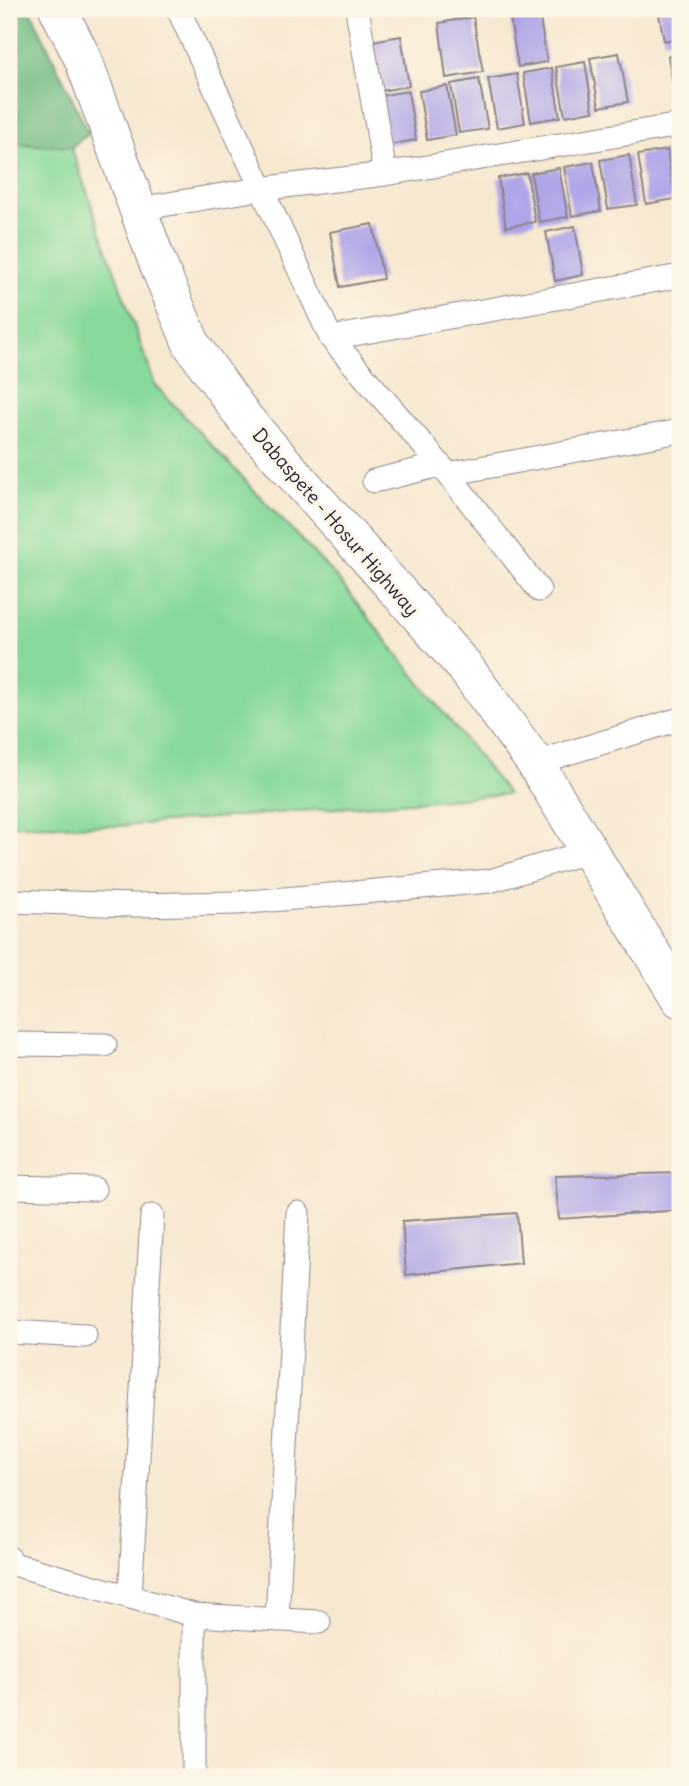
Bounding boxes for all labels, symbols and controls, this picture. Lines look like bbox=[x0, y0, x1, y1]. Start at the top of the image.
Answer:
street label: Dabaspete - Hosur Highway bbox=[248, 423, 424, 621]

